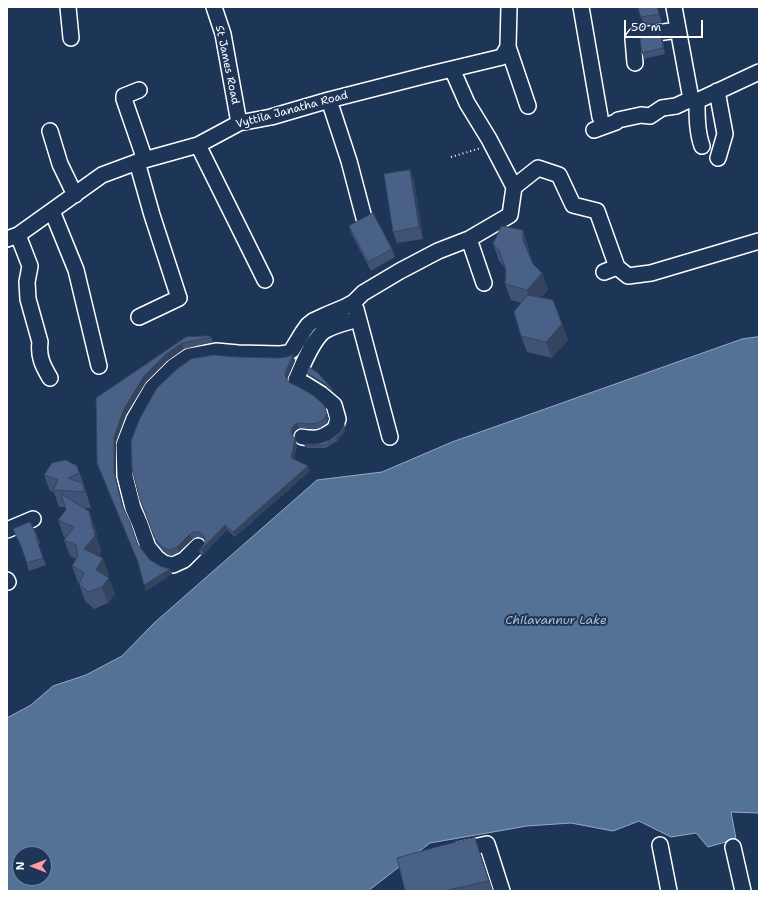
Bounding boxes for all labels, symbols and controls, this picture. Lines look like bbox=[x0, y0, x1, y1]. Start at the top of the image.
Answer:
scale bar bbox=[626, 12, 705, 38]
text: 50 m bbox=[631, 19, 661, 35]
street label: St James Road bbox=[212, 24, 242, 106]
street label: Vyttila Janatha Road bbox=[235, 89, 349, 131]
water label: Chilavannur Lake bbox=[505, 614, 607, 628]
north arrow bbox=[12, 846, 52, 886]
text: N bbox=[13, 862, 28, 870]

